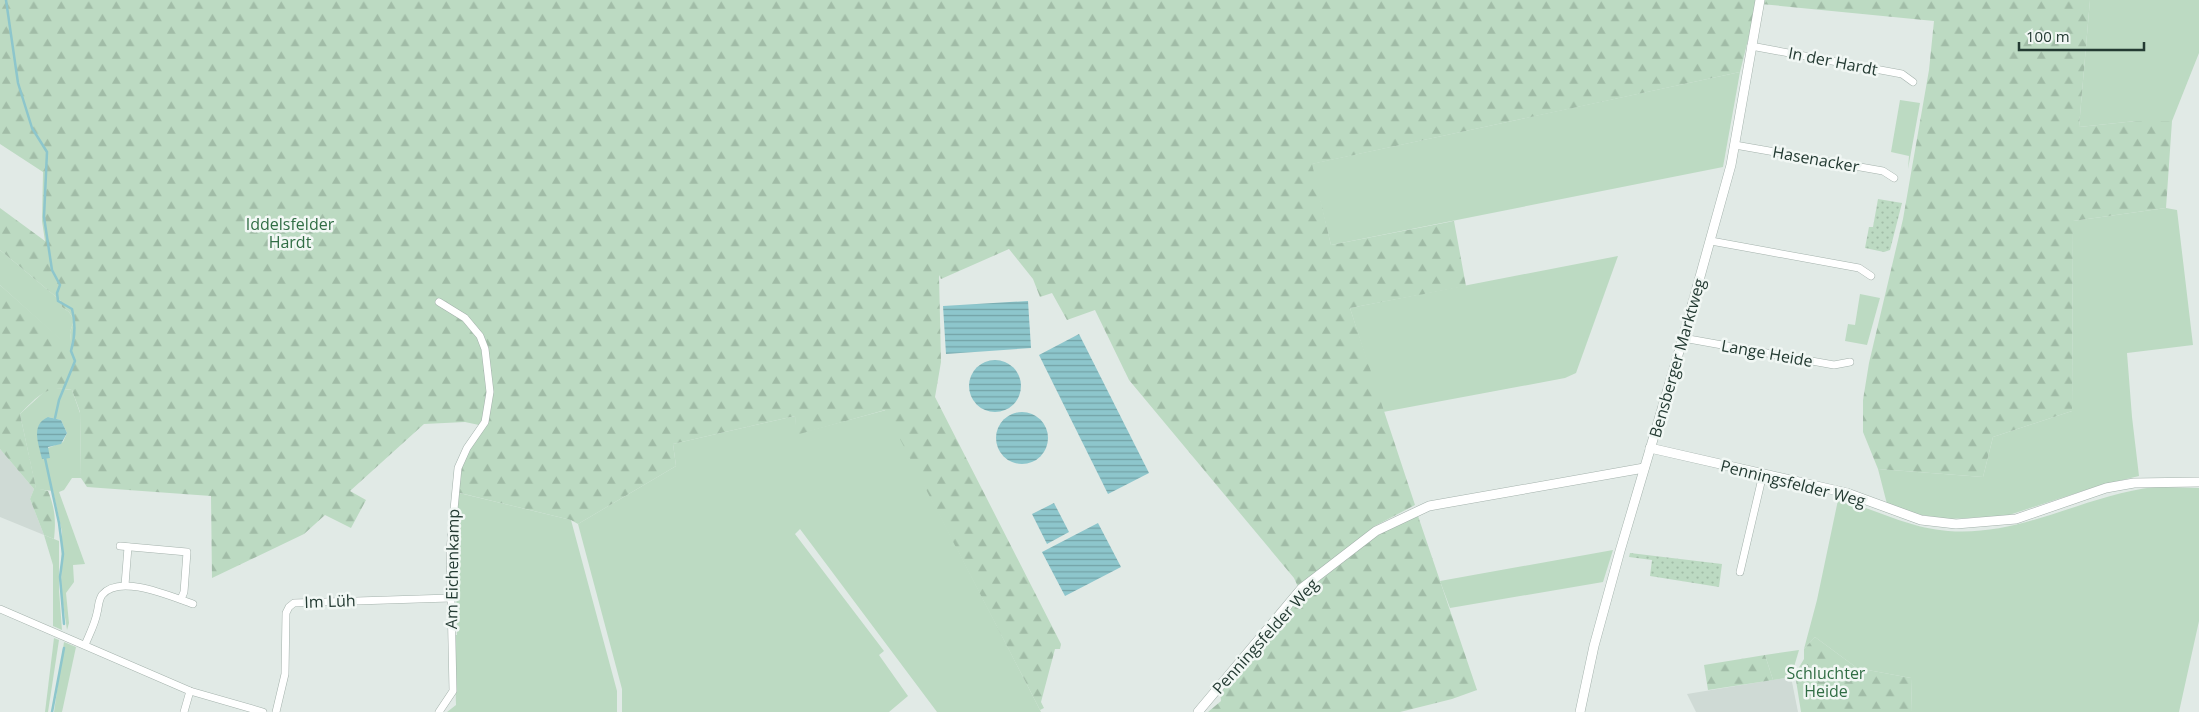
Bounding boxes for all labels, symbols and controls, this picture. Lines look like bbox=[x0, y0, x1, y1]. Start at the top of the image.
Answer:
scale bar bbox=[2019, 20, 2144, 52]
text: 100 m bbox=[2026, 26, 2070, 46]
street label: In der Hardt bbox=[1786, 42, 1880, 81]
street label: Hasenacker bbox=[1771, 141, 1861, 178]
park label: Iddelsfelder Hardt bbox=[246, 213, 335, 253]
street label: Bensberger Marktweg bbox=[1644, 276, 1710, 440]
street label: Lange Heide bbox=[1720, 334, 1814, 372]
street label: Penningsfelder Weg bbox=[1718, 454, 1868, 512]
street label: Am Eichenkamp bbox=[440, 509, 464, 629]
street label: Penningsfelder Weg bbox=[1207, 573, 1323, 699]
street label: Im Lüh bbox=[304, 589, 356, 613]
park label: Schluchter Heide bbox=[1787, 662, 1866, 702]

